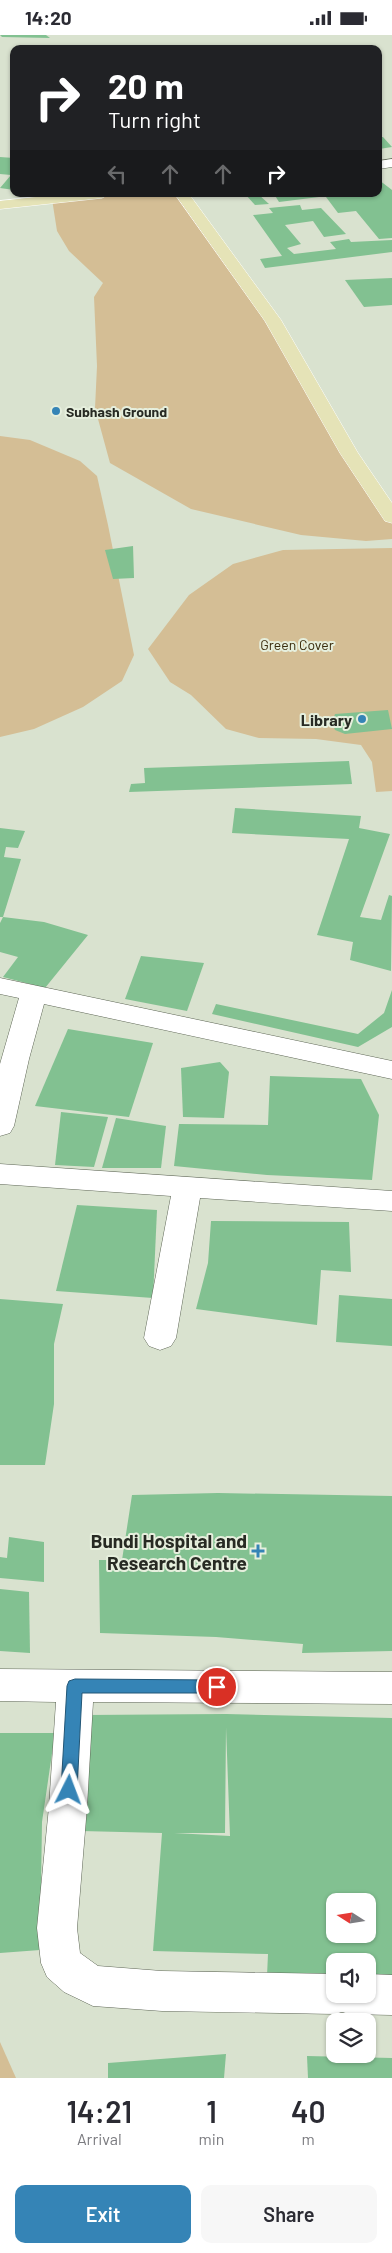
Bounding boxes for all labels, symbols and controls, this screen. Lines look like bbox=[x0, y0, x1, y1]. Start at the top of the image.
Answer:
text: 14:20 bbox=[25, 6, 72, 29]
text: 20 m bbox=[108, 64, 184, 106]
icon: right bbox=[25, 65, 90, 130]
text: Turn right bbox=[108, 106, 201, 132]
icon: left bbox=[103, 160, 131, 188]
icon: ahead bbox=[156, 160, 184, 188]
icon: ahead bbox=[209, 160, 237, 188]
icon: right bbox=[262, 160, 290, 188]
place label: Subhash Ground bbox=[66, 403, 167, 420]
marker: Subhash Ground bbox=[50, 405, 62, 417]
park label: Green Cover bbox=[260, 636, 334, 653]
place label: Library bbox=[301, 710, 352, 729]
marker: Library bbox=[356, 713, 368, 725]
place label: Bundi Hospital and Research Centre bbox=[91, 1529, 247, 1574]
marker: Bundi Hospital and Research Centre bbox=[251, 1544, 265, 1558]
pin bbox=[196, 1666, 238, 1708]
icon: arrive bbox=[203, 1673, 231, 1701]
position arrow bbox=[42, 1763, 94, 1815]
north arrow bbox=[326, 1893, 376, 1943]
map controls bbox=[326, 1893, 376, 2063]
button: sound bbox=[326, 1953, 376, 2003]
button: layers bbox=[326, 2013, 376, 2063]
text: 14:21 bbox=[66, 2093, 132, 2129]
text: 1 bbox=[206, 2093, 217, 2129]
text: 40 bbox=[291, 2093, 326, 2129]
text: Arrival bbox=[77, 2129, 122, 2148]
text: min bbox=[199, 2129, 224, 2148]
text: m bbox=[302, 2129, 315, 2148]
button: Exit bbox=[15, 2185, 191, 2243]
button: Share bbox=[201, 2185, 377, 2243]

